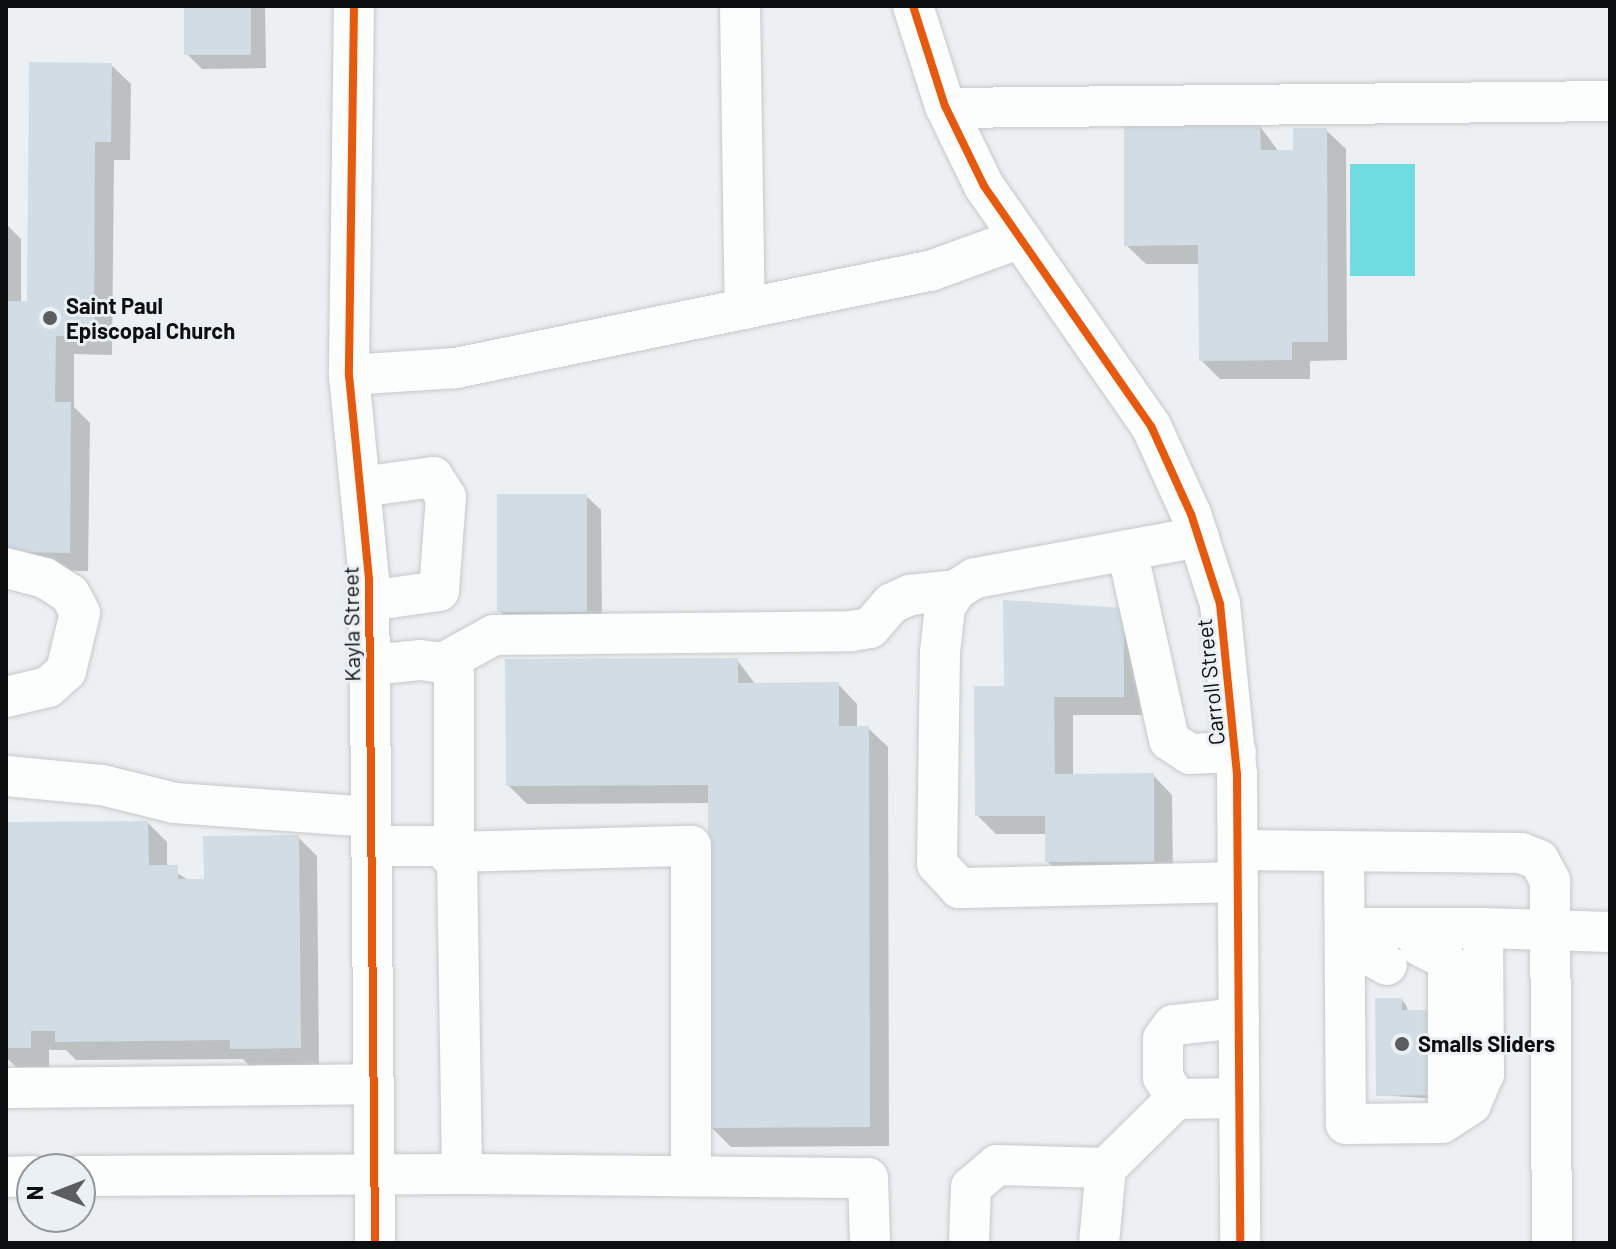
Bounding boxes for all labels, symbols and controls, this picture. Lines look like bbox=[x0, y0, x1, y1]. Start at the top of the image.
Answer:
place label: Saint Paul Episcopal Church bbox=[66, 292, 235, 344]
marker: Saint Paul Episcopal Church bbox=[41, 309, 59, 327]
street label: Kayla Street bbox=[337, 566, 365, 682]
street label: Carroll Street bbox=[1190, 618, 1230, 746]
place label: Smalls Sliders bbox=[1418, 1031, 1555, 1057]
marker: Smalls Sliders bbox=[1393, 1035, 1411, 1053]
north arrow bbox=[16, 1153, 96, 1233]
text: N bbox=[21, 1186, 47, 1200]

